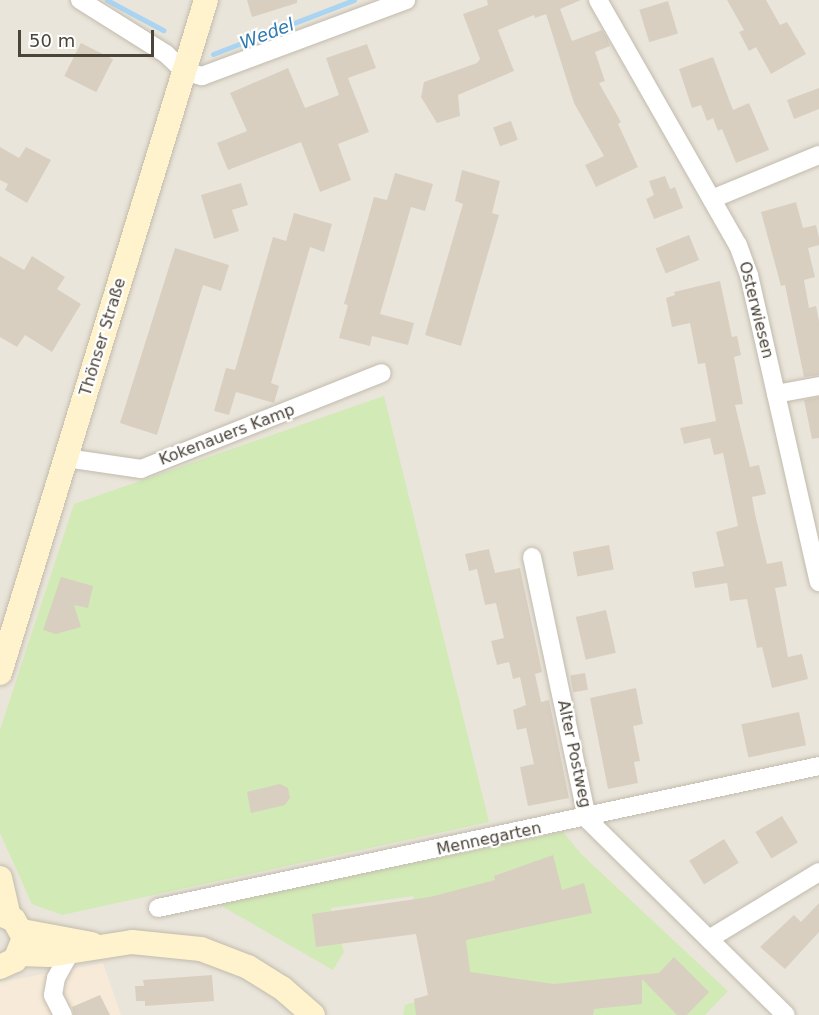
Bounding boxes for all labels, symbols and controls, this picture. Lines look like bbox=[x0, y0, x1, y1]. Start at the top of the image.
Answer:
water label: Wedel bbox=[237, 14, 297, 54]
scale bar bbox=[21, 18, 158, 56]
text: 50 m bbox=[29, 30, 75, 51]
street label: Osterwiesen bbox=[735, 259, 777, 361]
street label: Thönser Straße bbox=[76, 276, 130, 398]
street label: Kokenauers Kamp bbox=[156, 400, 298, 470]
street label: Alter Postweg bbox=[553, 698, 595, 810]
street label: Mennegarten bbox=[435, 819, 543, 859]

